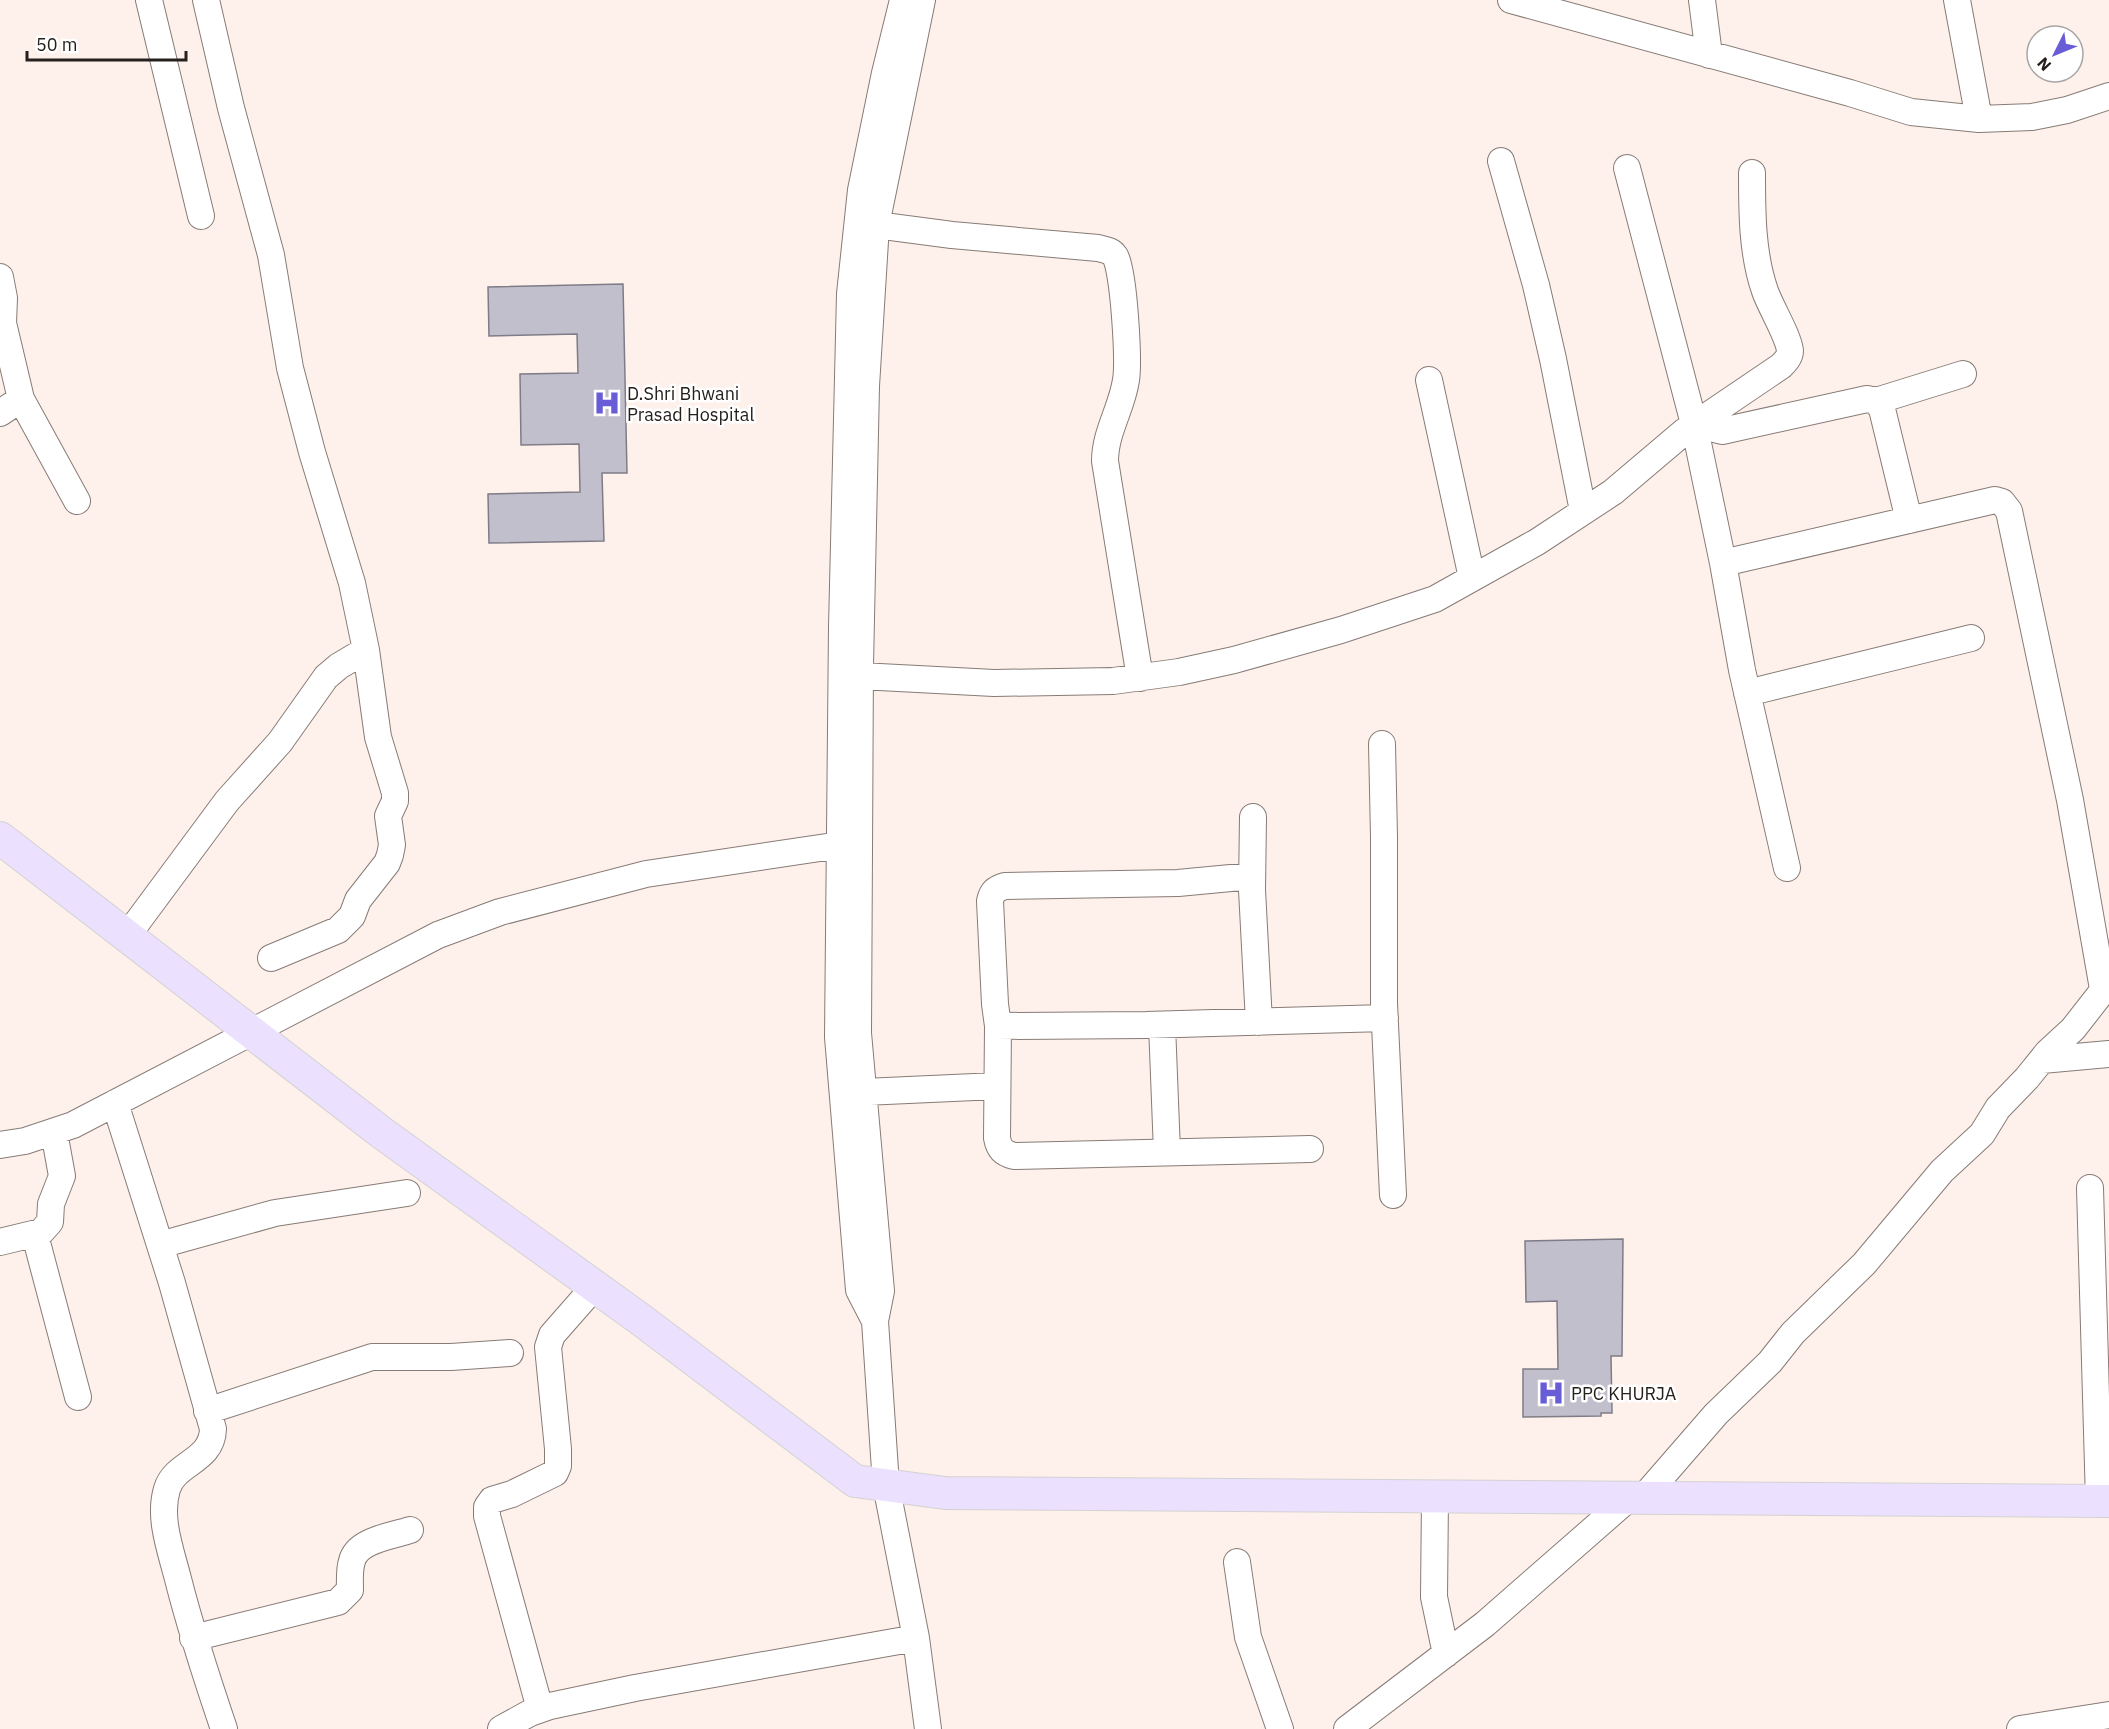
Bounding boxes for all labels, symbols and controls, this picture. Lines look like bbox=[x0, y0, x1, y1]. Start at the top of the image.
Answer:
scale bar bbox=[27, 24, 186, 62]
north arrow bbox=[2025, 24, 2085, 84]
text: 50 m bbox=[36, 33, 78, 56]
text: N bbox=[2033, 53, 2055, 75]
place label: D.Shri Bhwani Prasad Hospital bbox=[627, 382, 754, 426]
hospital icon: D.Shri Bhwani Prasad Hospital bbox=[592, 388, 622, 418]
hospital icon: PPC KHURJA bbox=[1536, 1378, 1566, 1408]
place label: PPC KHURJA bbox=[1571, 1382, 1677, 1405]

